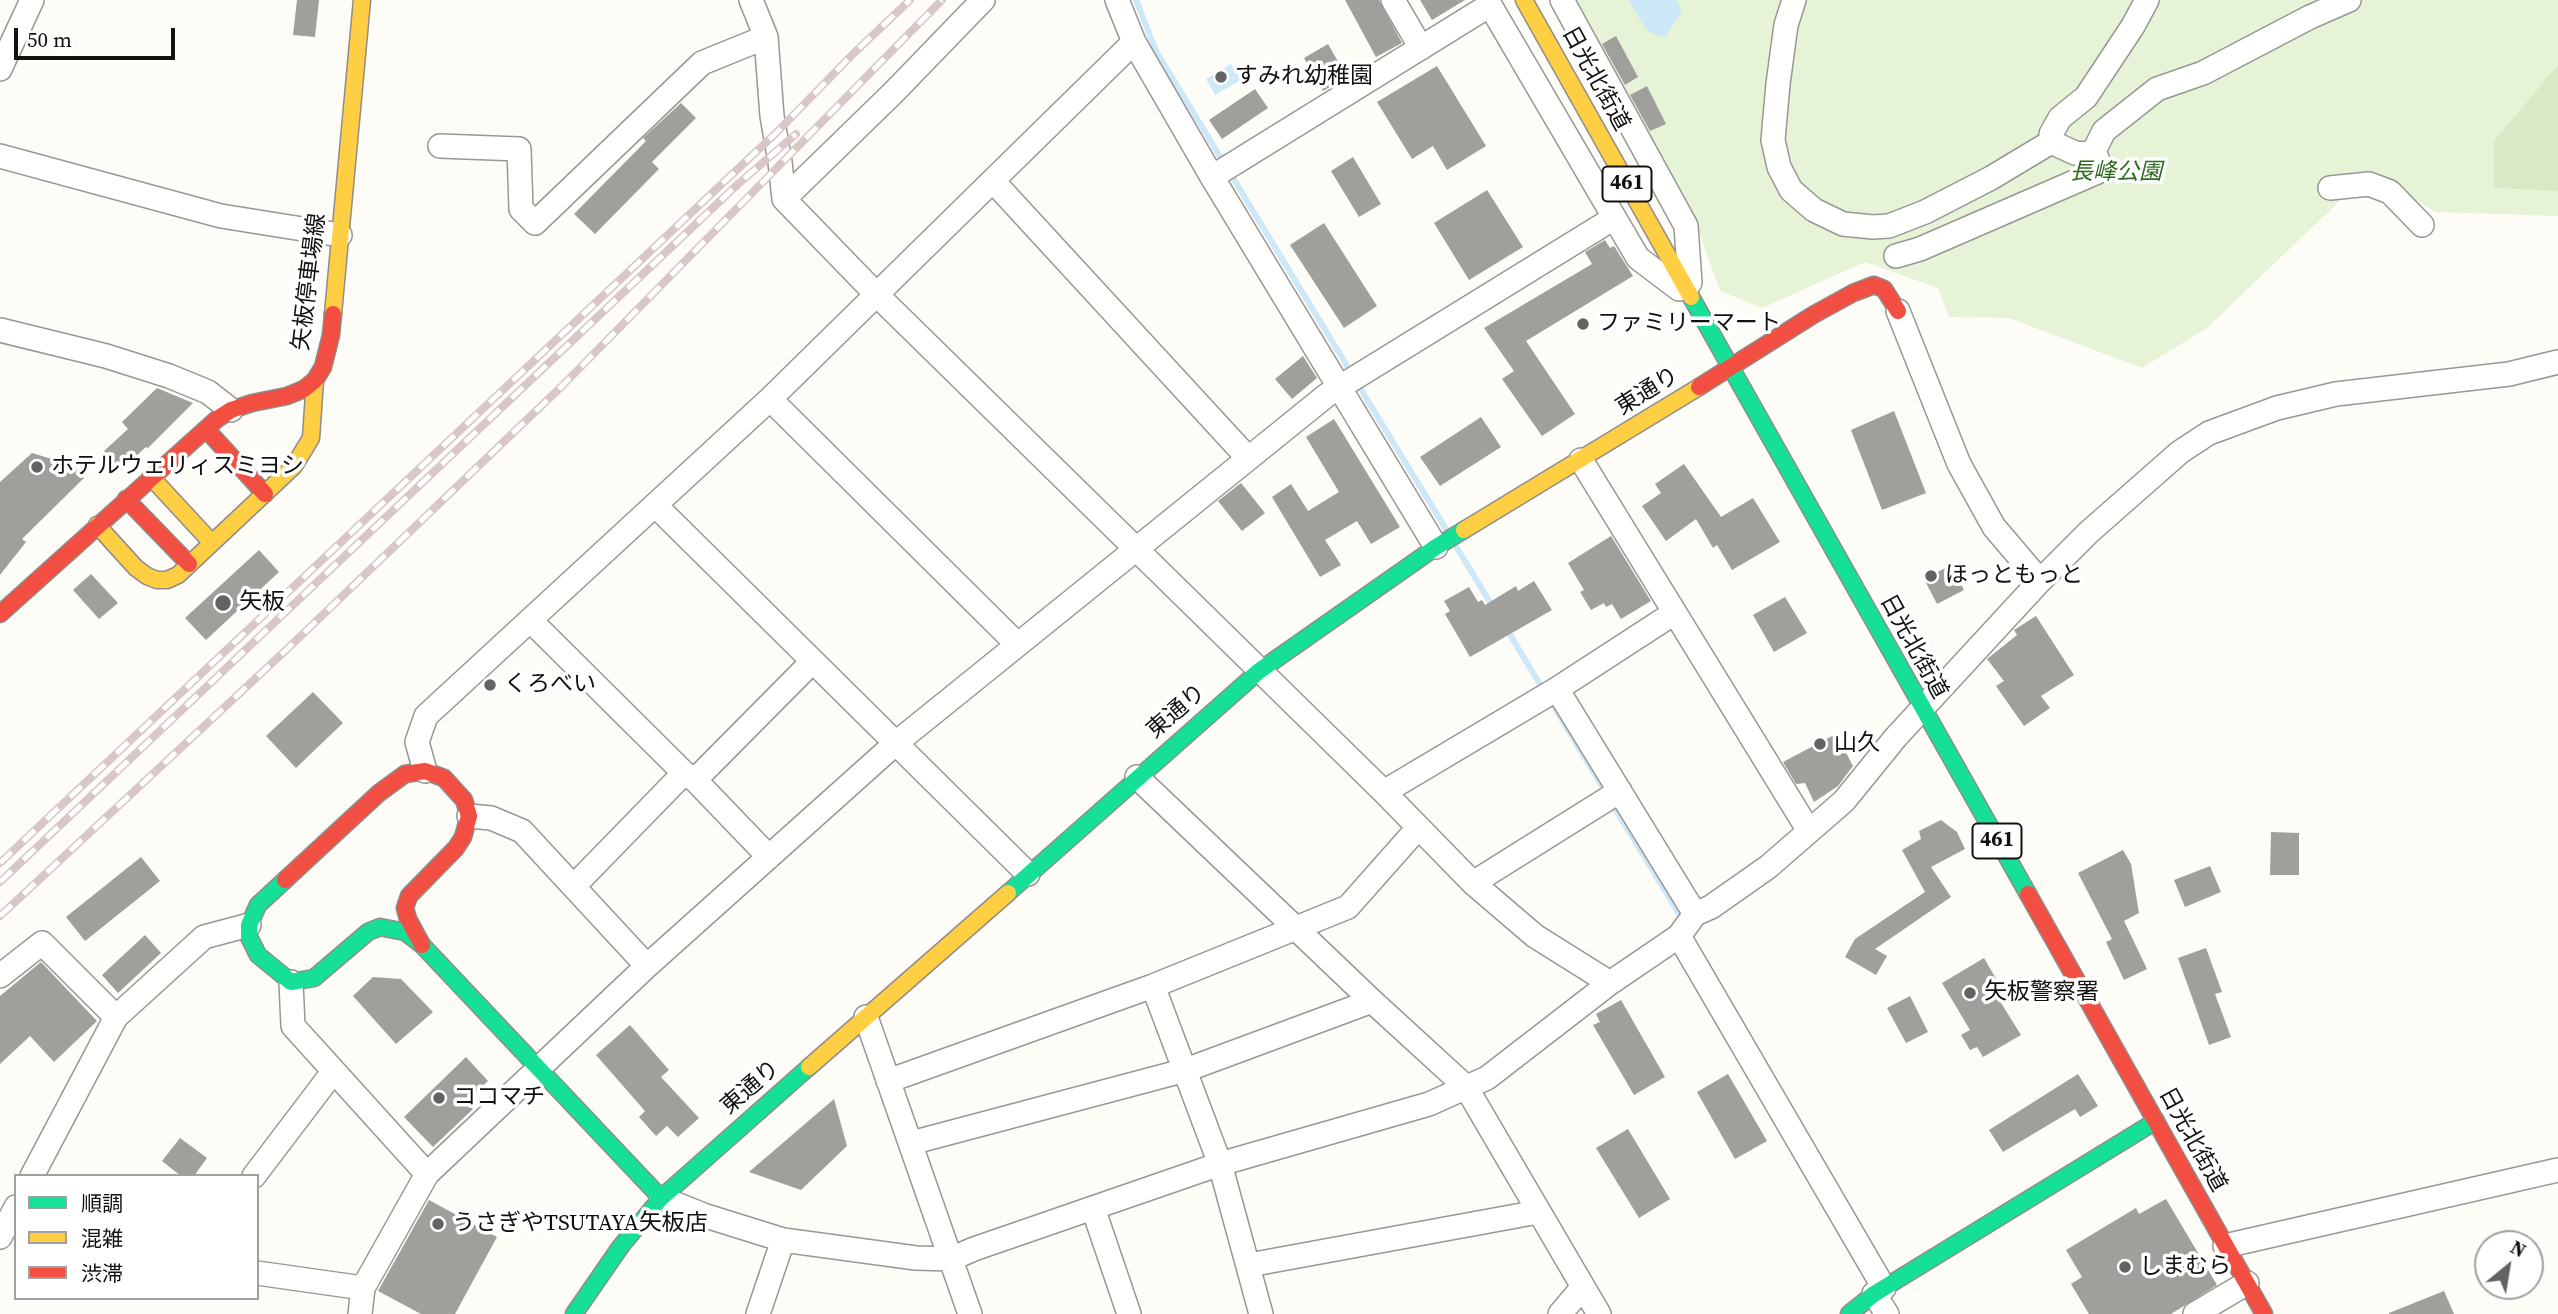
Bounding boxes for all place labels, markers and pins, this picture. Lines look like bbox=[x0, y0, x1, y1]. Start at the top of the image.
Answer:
place label: すみれ幼稚園 bbox=[1235, 63, 1373, 91]
marker: すみれ幼稚園 bbox=[1213, 69, 1229, 85]
place label: ファミリーマート bbox=[1597, 310, 1781, 338]
marker: ファミリーマート bbox=[1575, 316, 1591, 332]
place label: ホテルウェリィスミヨシ bbox=[51, 453, 304, 481]
marker: ホテルウェリィスミヨシ bbox=[29, 459, 45, 475]
place label: ほっともっと bbox=[1945, 562, 2083, 590]
marker: ほっともっと bbox=[1923, 568, 1939, 584]
place label: 矢板 bbox=[239, 589, 285, 617]
marker: 矢板 bbox=[213, 593, 233, 613]
place label: くろべい bbox=[504, 671, 596, 699]
marker: くろべい bbox=[482, 677, 498, 693]
place label: 山久 bbox=[1834, 730, 1880, 758]
marker: 山久 bbox=[1812, 736, 1828, 752]
place label: 矢板警察署 bbox=[1984, 979, 2099, 1007]
marker: 矢板警察署 bbox=[1962, 985, 1978, 1001]
place label: ココマチ bbox=[453, 1084, 545, 1112]
marker: ココマチ bbox=[431, 1090, 447, 1106]
place label: うさぎやTSUTAYA矢板店 bbox=[452, 1210, 708, 1238]
marker: うさぎやTSUTAYA矢板店 bbox=[430, 1216, 446, 1232]
place label: しまむら bbox=[2139, 1253, 2231, 1281]
marker: しまむら bbox=[2117, 1259, 2133, 1275]

